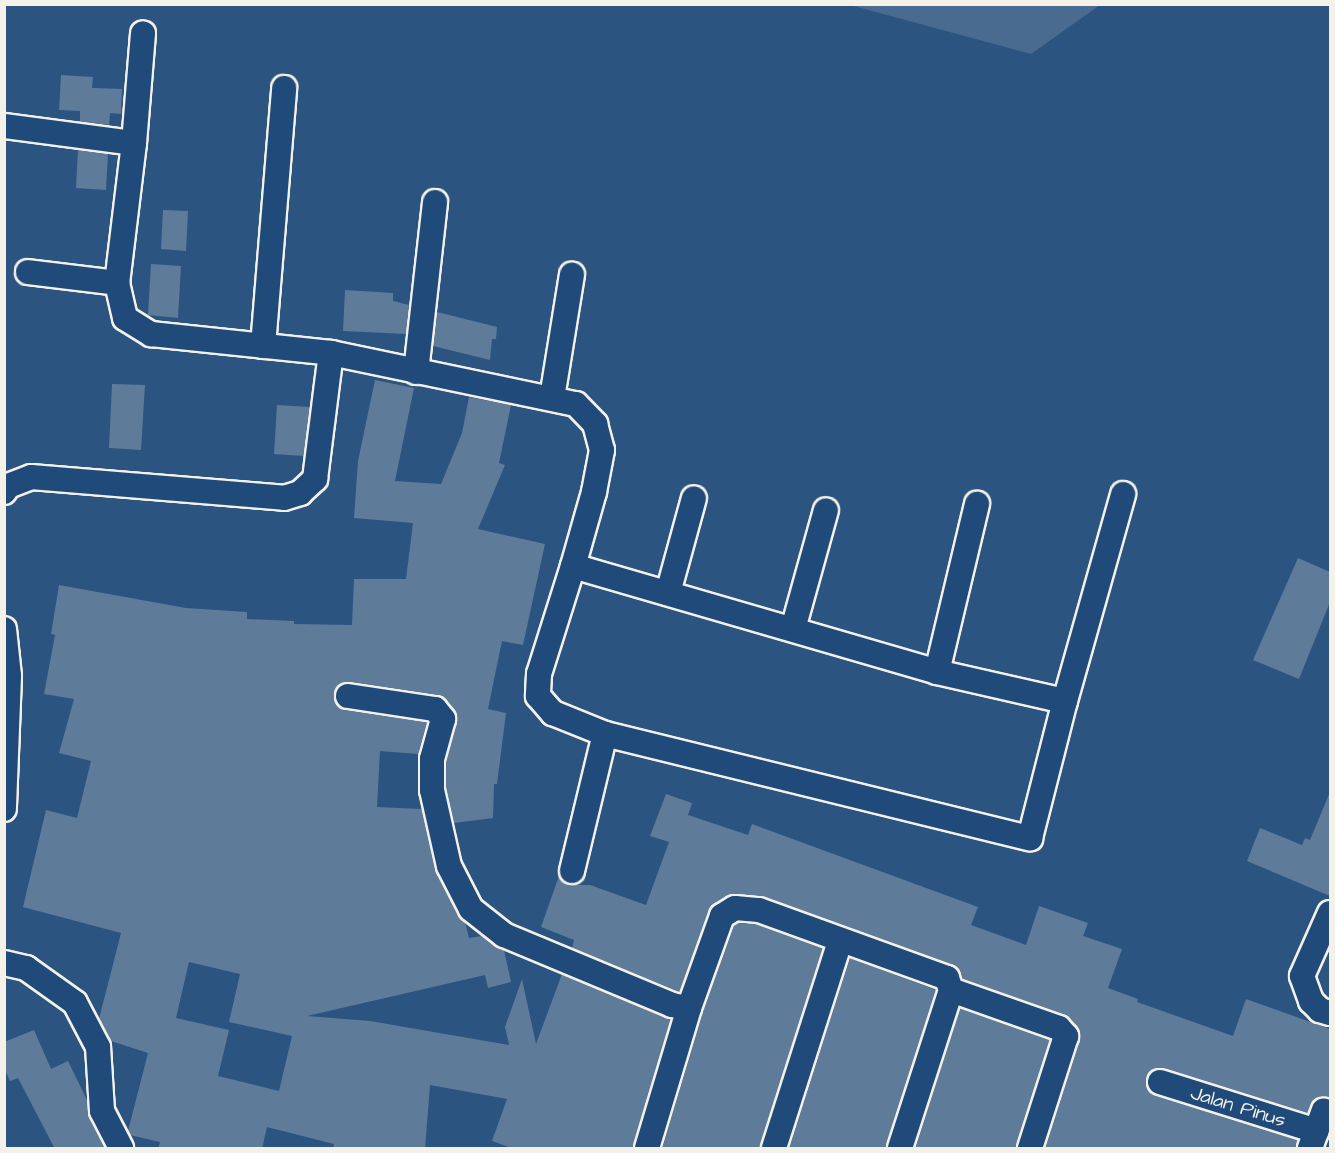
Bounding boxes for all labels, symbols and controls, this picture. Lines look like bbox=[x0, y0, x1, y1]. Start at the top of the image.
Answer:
street label: Jalan Pinus bbox=[1188, 1081, 1288, 1133]

